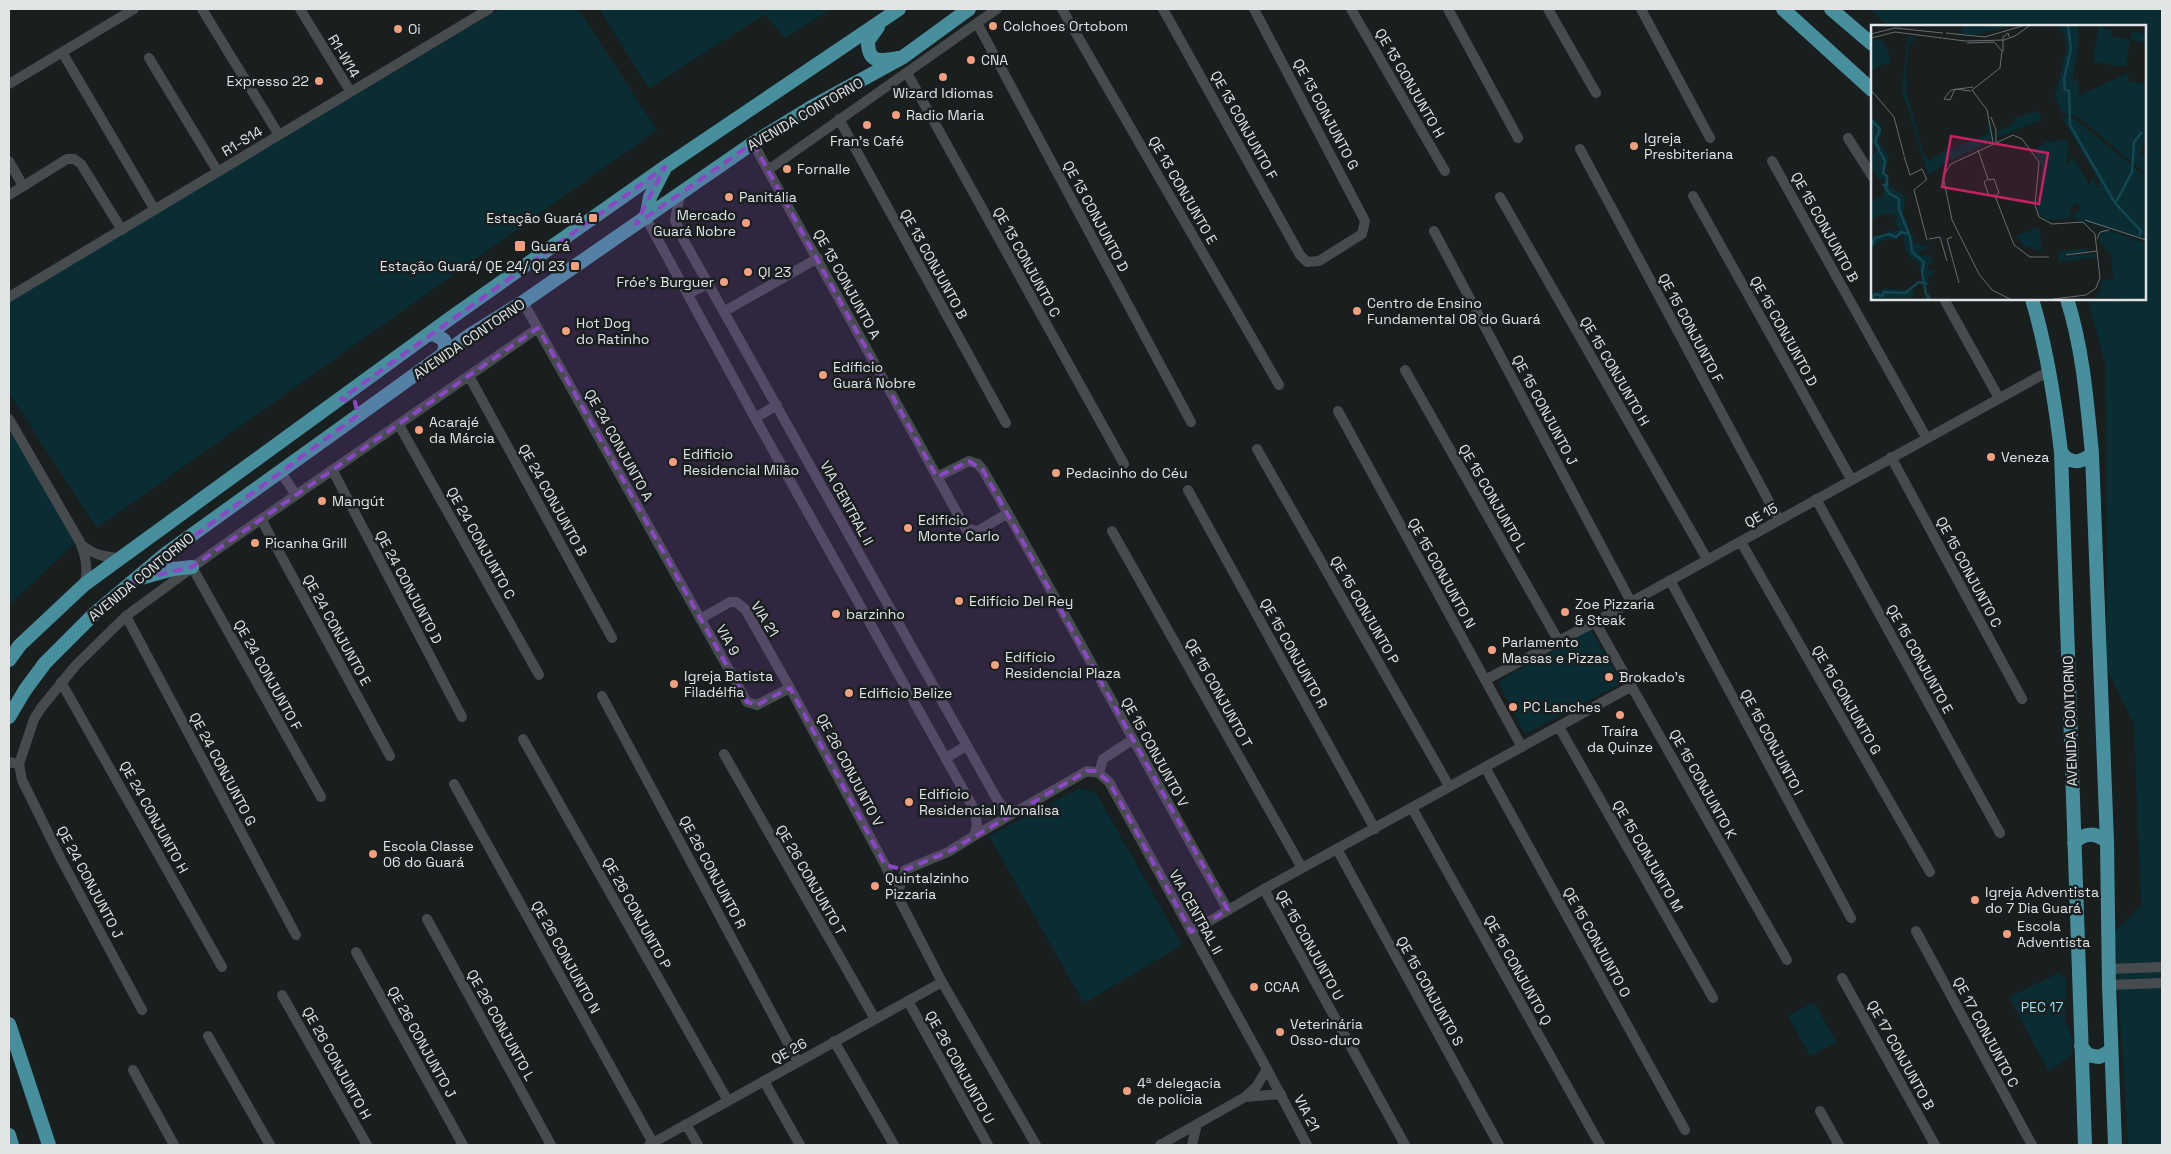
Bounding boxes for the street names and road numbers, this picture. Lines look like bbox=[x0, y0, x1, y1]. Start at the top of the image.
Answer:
street label: QE 13 CONJUNTO H bbox=[1371, 25, 1449, 141]
street label: R1-W14 bbox=[324, 31, 364, 81]
street label: QE 13 CONJUNTO G bbox=[1289, 55, 1363, 173]
street label: QE 13 CONJUNTO F bbox=[1207, 67, 1282, 183]
street label: AVENIDA CONTORNO bbox=[744, 73, 866, 155]
street label: R1-S14 bbox=[218, 122, 266, 160]
street label: QE 13 CONJUNTO E bbox=[1145, 133, 1221, 247]
street label: QE 13 CONJUNTO D bbox=[1059, 157, 1133, 275]
street label: QE 15 CONJUNTO B bbox=[1787, 169, 1863, 285]
street label: QE 13 CONJUNTO C bbox=[989, 204, 1065, 320]
street label: QE 13 CONJUNTO B bbox=[896, 206, 972, 322]
street label: QE 13 CONJUNTO A bbox=[809, 226, 885, 342]
street label: QE 15 CONJUNTO F bbox=[1655, 270, 1728, 386]
street label: QE 15 CONJUNTO D bbox=[1746, 273, 1822, 389]
street label: AVENIDA CONTORNO bbox=[410, 295, 528, 383]
street label: QE 15 CONJUNTO H bbox=[1576, 313, 1654, 429]
street label: QE 15 CONJUNTO J bbox=[1508, 352, 1582, 468]
street label: QE 24 CONJUNTO A bbox=[581, 386, 657, 504]
street label: QE 24 CONJUNTO B bbox=[515, 441, 591, 559]
street label: QE 15 CONJUNTO L bbox=[1455, 441, 1531, 555]
street label: VIA CENTRAL II bbox=[816, 457, 878, 549]
street label: QE 24 CONJUNTO C bbox=[443, 484, 519, 602]
street label: QE 15 bbox=[1741, 499, 1781, 531]
street label: QE 15 CONJUNTO C bbox=[1932, 513, 2006, 631]
street label: QE 15 CONJUNTO N bbox=[1404, 515, 1480, 631]
street label: QE 24 CONJUNTO D bbox=[372, 527, 446, 647]
street label: AVENIDA CONTORNO bbox=[84, 529, 198, 625]
street label: QE 15 CONJUNTO P bbox=[1327, 552, 1403, 668]
street label: QE 24 CONJUNTO E bbox=[299, 571, 375, 689]
street label: QE 15 CONJUNTO R bbox=[1256, 595, 1332, 711]
street label: VIA 21 bbox=[747, 598, 783, 640]
street label: QE 15 CONJUNTO E bbox=[1883, 601, 1957, 717]
street label: QE 24 CONJUNTO F bbox=[230, 616, 306, 734]
street label: VIA 9 bbox=[712, 621, 744, 659]
street label: QE 15 CONJUNTO T bbox=[1182, 635, 1256, 751]
street label: QE 15 CONJUNTO G bbox=[1808, 642, 1886, 758]
street label: AVENIDA CONTORNO bbox=[2059, 655, 2081, 787]
street label: QE 15 CONJUNTO I bbox=[1736, 686, 1808, 798]
street label: QE 15 CONJUNTO V bbox=[1117, 694, 1193, 810]
street label: QE 24 CONJUNTO G bbox=[186, 709, 260, 829]
street label: QE 26 CONJUNTO V bbox=[813, 710, 888, 830]
street label: QE 15 CONJUNTO K bbox=[1665, 726, 1741, 842]
street label: QE 24 CONJUNTO H bbox=[116, 758, 192, 876]
street label: QE 15 CONJUNTO M bbox=[1609, 797, 1687, 915]
street label: QE 26 CONJUNTO R bbox=[676, 812, 751, 932]
street label: QE 26 CONJUNTO T bbox=[772, 822, 850, 938]
street label: QE 24 CONJUNTO J bbox=[53, 823, 127, 941]
street label: QE 26 CONJUNTO P bbox=[599, 854, 675, 972]
street label: VIA CENTRAL II bbox=[1165, 866, 1227, 958]
street label: QE 15 CONJUNTO O bbox=[1559, 884, 1635, 1000]
street label: QE 15 CONJUNTO U bbox=[1272, 887, 1348, 1003]
street label: QE 26 CONJUNTO N bbox=[528, 897, 604, 1017]
street label: QE 15 CONJUNTO Q bbox=[1480, 912, 1556, 1028]
street label: QE 15 CONJUNTO S bbox=[1392, 933, 1468, 1049]
street label: QE 26 CONJUNTO L bbox=[463, 966, 539, 1084]
street label: QE 17 CONJUNTO C bbox=[1949, 974, 2023, 1090]
street label: QE 26 CONJUNTO J bbox=[384, 983, 460, 1101]
street label: QE 17 CONJUNTO B bbox=[1863, 997, 1939, 1113]
street label: QE 26 CONJUNTO H bbox=[299, 1004, 375, 1122]
street label: QE 26 CONJUNTO U bbox=[922, 1007, 998, 1127]
street label: QE 26 bbox=[768, 1034, 810, 1068]
street label: VIA 21 bbox=[1290, 1092, 1324, 1134]

